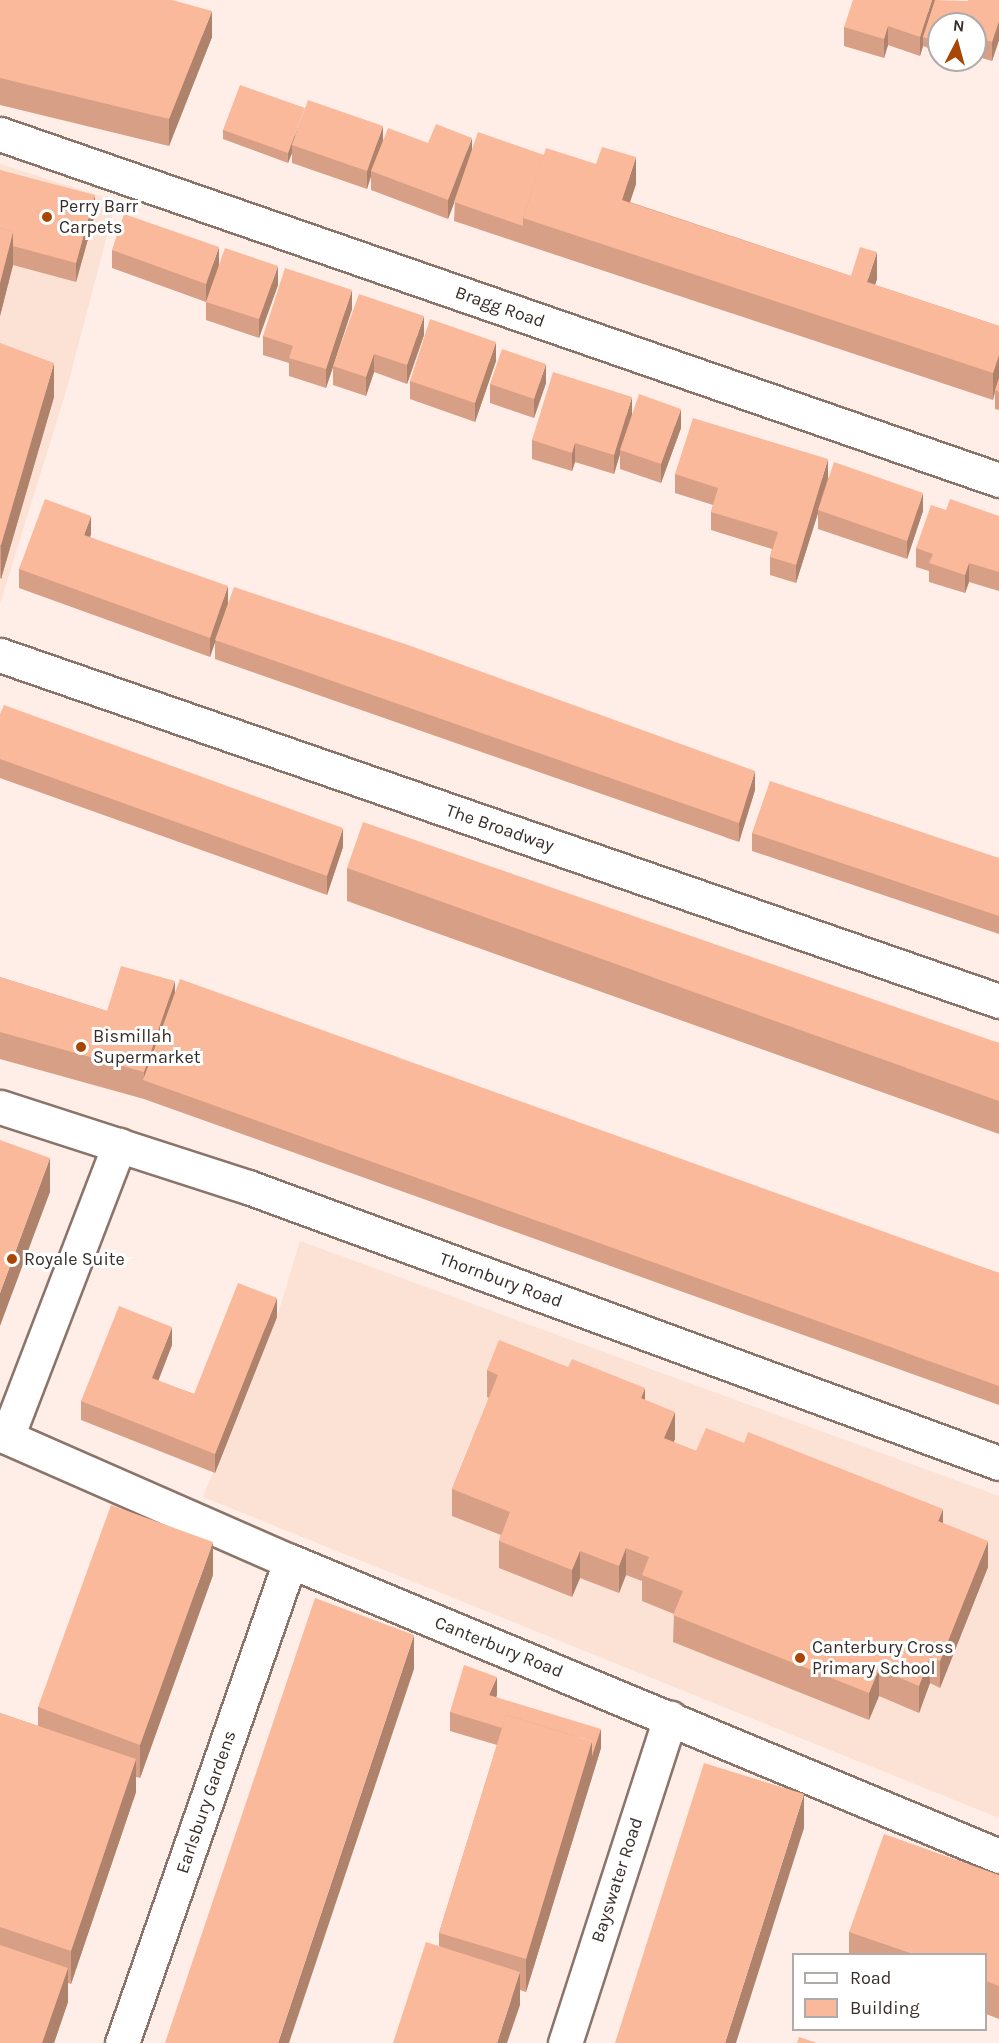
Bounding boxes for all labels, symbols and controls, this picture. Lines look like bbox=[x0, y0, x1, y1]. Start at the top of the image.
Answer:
north arrow bbox=[927, 12, 987, 72]
text: N bbox=[952, 16, 965, 36]
place label: Perry Barr Carpets bbox=[59, 196, 138, 238]
marker: Perry Barr Carpets bbox=[40, 210, 54, 224]
street label: Bragg Road bbox=[452, 282, 548, 332]
street label: The Broadway bbox=[443, 799, 557, 857]
place label: Bismillah Supermarket bbox=[93, 1026, 200, 1068]
marker: Bismillah Supermarket bbox=[74, 1040, 88, 1054]
place label: Royale Suite bbox=[24, 1248, 125, 1270]
street label: Thornbury Road bbox=[437, 1248, 565, 1312]
marker: Royale Suite bbox=[5, 1252, 19, 1266]
street label: Canterbury Road bbox=[432, 1611, 566, 1683]
place label: Canterbury Cross Primary School bbox=[812, 1637, 953, 1680]
marker: Canterbury Cross Primary School bbox=[793, 1651, 807, 1665]
street label: Earlsbury Gardens bbox=[171, 1728, 241, 1876]
street label: Bayswater Road bbox=[587, 1815, 647, 1945]
legend bbox=[792, 1953, 987, 2031]
text: Road bbox=[850, 1967, 891, 1989]
text: Building bbox=[850, 1997, 920, 2019]

